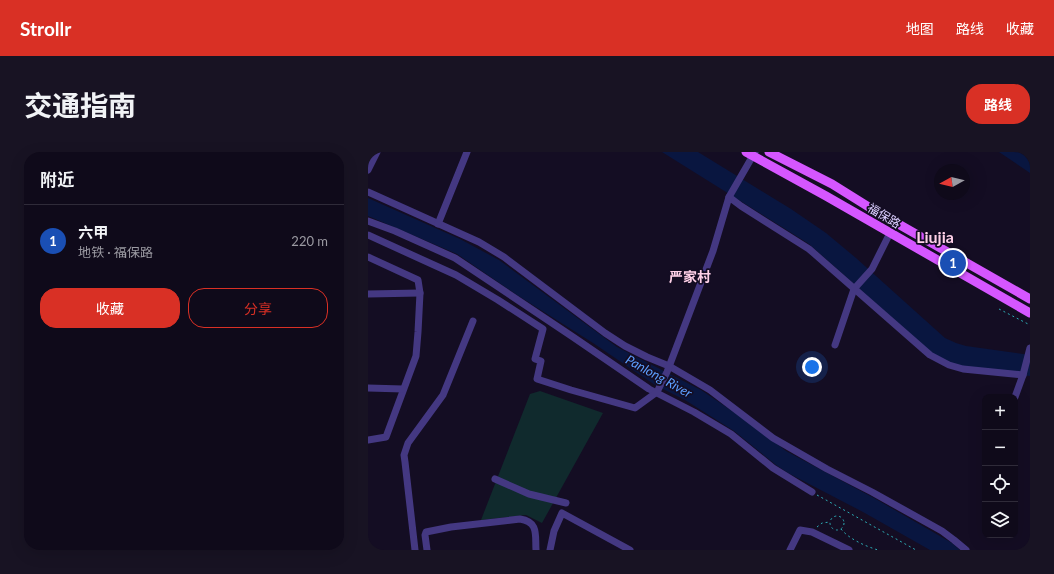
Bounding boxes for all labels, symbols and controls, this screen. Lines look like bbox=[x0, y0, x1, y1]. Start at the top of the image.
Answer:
text: Strollr bbox=[20, 17, 71, 40]
text: 地图 bbox=[906, 20, 934, 37]
text: 路线 bbox=[956, 20, 984, 37]
text: 收藏 bbox=[1006, 20, 1034, 37]
button: 路线 bbox=[966, 84, 1030, 124]
text: 交通指南 bbox=[24, 88, 136, 122]
north arrow bbox=[934, 164, 970, 200]
text: 附近 bbox=[40, 169, 74, 190]
street label: 福保路 bbox=[865, 200, 904, 231]
text: 六甲 bbox=[78, 223, 108, 241]
district label: Liujia bbox=[916, 227, 954, 246]
text: 1 bbox=[49, 233, 57, 249]
text: 220 m bbox=[291, 233, 328, 249]
text: 地铁 · 福保路 bbox=[78, 244, 153, 260]
pin: 1 bbox=[940, 248, 966, 278]
district label: 严家村 bbox=[669, 268, 711, 285]
button: 收藏 bbox=[40, 288, 180, 328]
button: 分享 bbox=[188, 288, 328, 328]
water label: Panlong River bbox=[623, 351, 695, 401]
your location bbox=[802, 357, 822, 377]
map controls bbox=[982, 394, 1018, 538]
button: + bbox=[982, 394, 1018, 430]
button: − bbox=[982, 430, 1018, 466]
button: locate bbox=[982, 466, 1018, 502]
button: layers bbox=[982, 502, 1018, 538]

